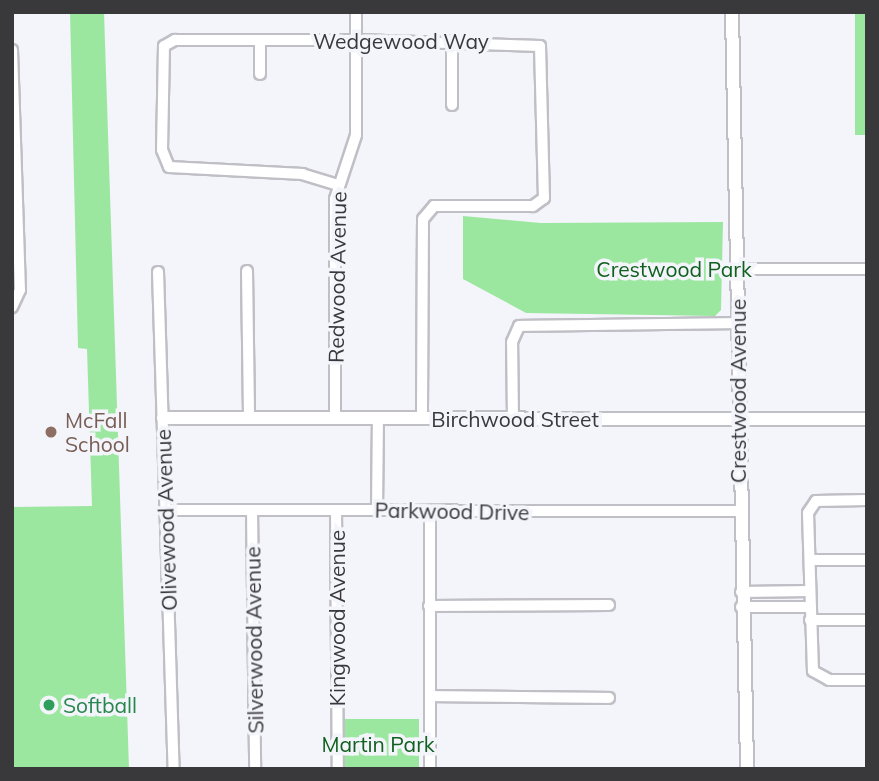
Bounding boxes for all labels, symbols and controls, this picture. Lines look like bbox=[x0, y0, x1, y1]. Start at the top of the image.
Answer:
street label: Wedgewood Way bbox=[313, 28, 489, 54]
street label: Redwood Avenue bbox=[323, 191, 351, 363]
park label: Crestwood Park bbox=[596, 256, 752, 282]
street label: Crestwood Avenue bbox=[725, 299, 751, 483]
street label: Birchwood Street bbox=[431, 406, 599, 432]
place label: McFall School bbox=[65, 407, 130, 457]
marker: McFall School bbox=[43, 424, 59, 440]
street label: Olivewood Avenue bbox=[150, 429, 182, 611]
street label: Parkwood Drive bbox=[374, 497, 530, 525]
street label: Kingwood Avenue bbox=[324, 530, 350, 706]
street label: Silverwood Avenue bbox=[240, 546, 268, 734]
place label: Softball bbox=[63, 692, 137, 718]
marker: Softball bbox=[41, 697, 57, 713]
park label: Martin Park bbox=[321, 731, 435, 757]

